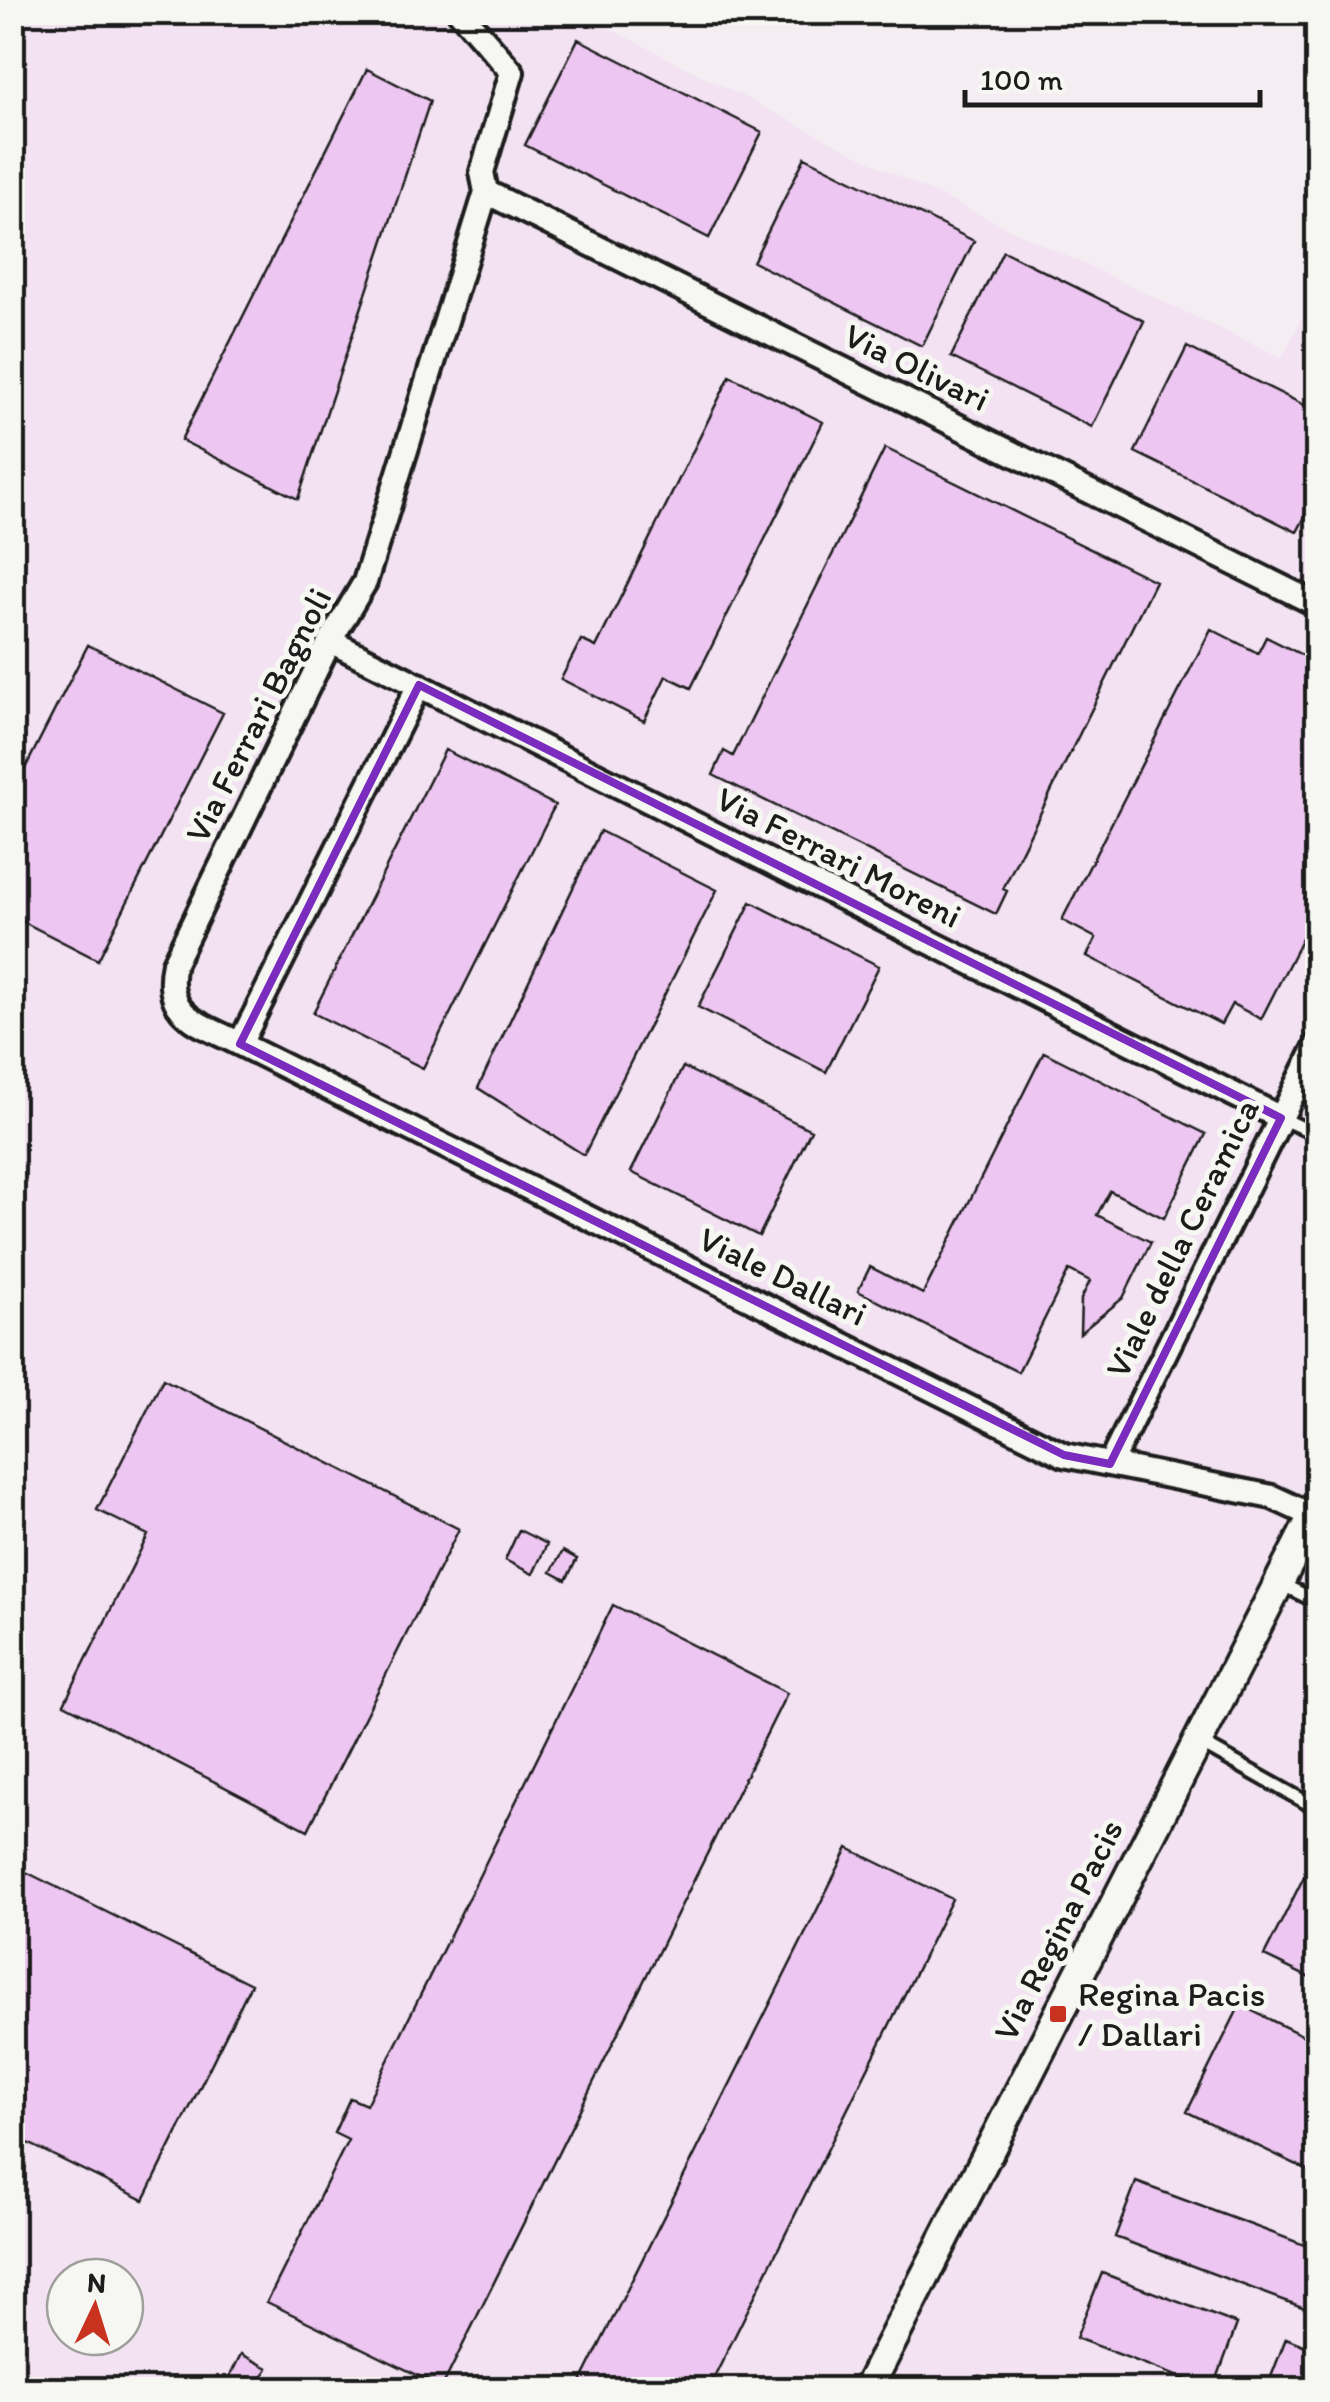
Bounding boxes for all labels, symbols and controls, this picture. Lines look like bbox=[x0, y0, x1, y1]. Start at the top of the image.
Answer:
scale bar bbox=[965, 45, 1260, 107]
text: 100 m bbox=[980, 61, 1063, 98]
street label: Via Olivari bbox=[838, 314, 996, 420]
street label: Via Ferrari Bagnoli bbox=[176, 581, 340, 849]
street label: Via Ferrari Moreni bbox=[710, 777, 968, 937]
street label: Viale della Ceramica bbox=[1096, 1091, 1268, 1385]
street label: Viale Dallari bbox=[692, 1217, 874, 1335]
street label: Via Regina Pacis bbox=[984, 1812, 1132, 2048]
place label: Regina Pacis / Dallari bbox=[1078, 1973, 1265, 2055]
marker: Regina Pacis / Dallari bbox=[1047, 2003, 1069, 2025]
north arrow bbox=[45, 2257, 145, 2357]
text: N bbox=[86, 2264, 107, 2300]

